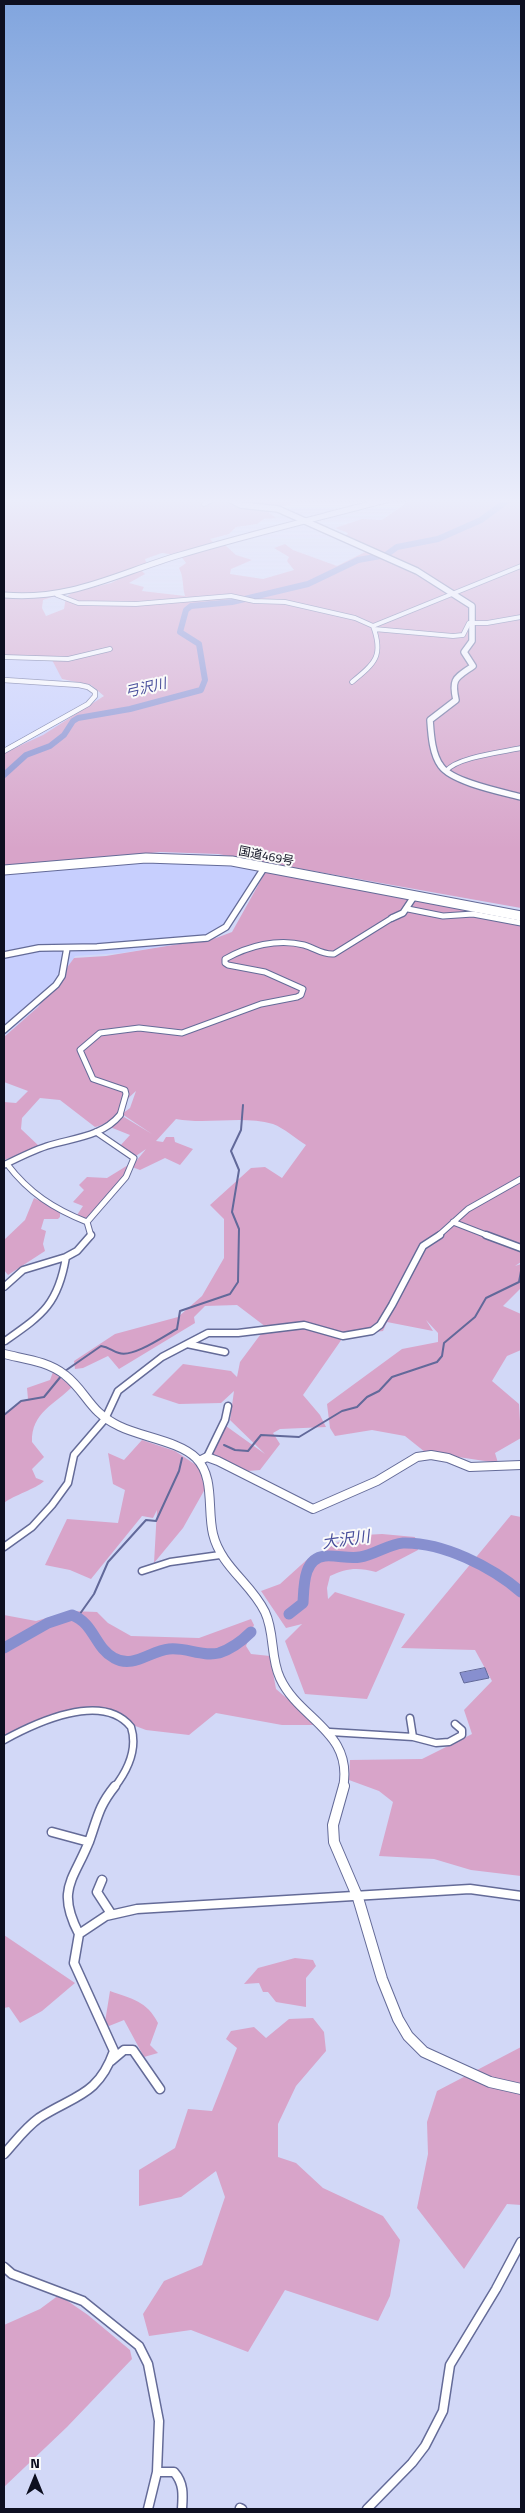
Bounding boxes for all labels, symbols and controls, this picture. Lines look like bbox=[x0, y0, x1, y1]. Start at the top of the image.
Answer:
water label: 弓沢川 bbox=[124, 676, 168, 702]
street label: 国道469号 bbox=[237, 845, 295, 869]
water label: 大沢川 bbox=[321, 1528, 371, 1554]
text: N bbox=[30, 2452, 40, 2473]
north arrow bbox=[10, 2453, 60, 2503]

